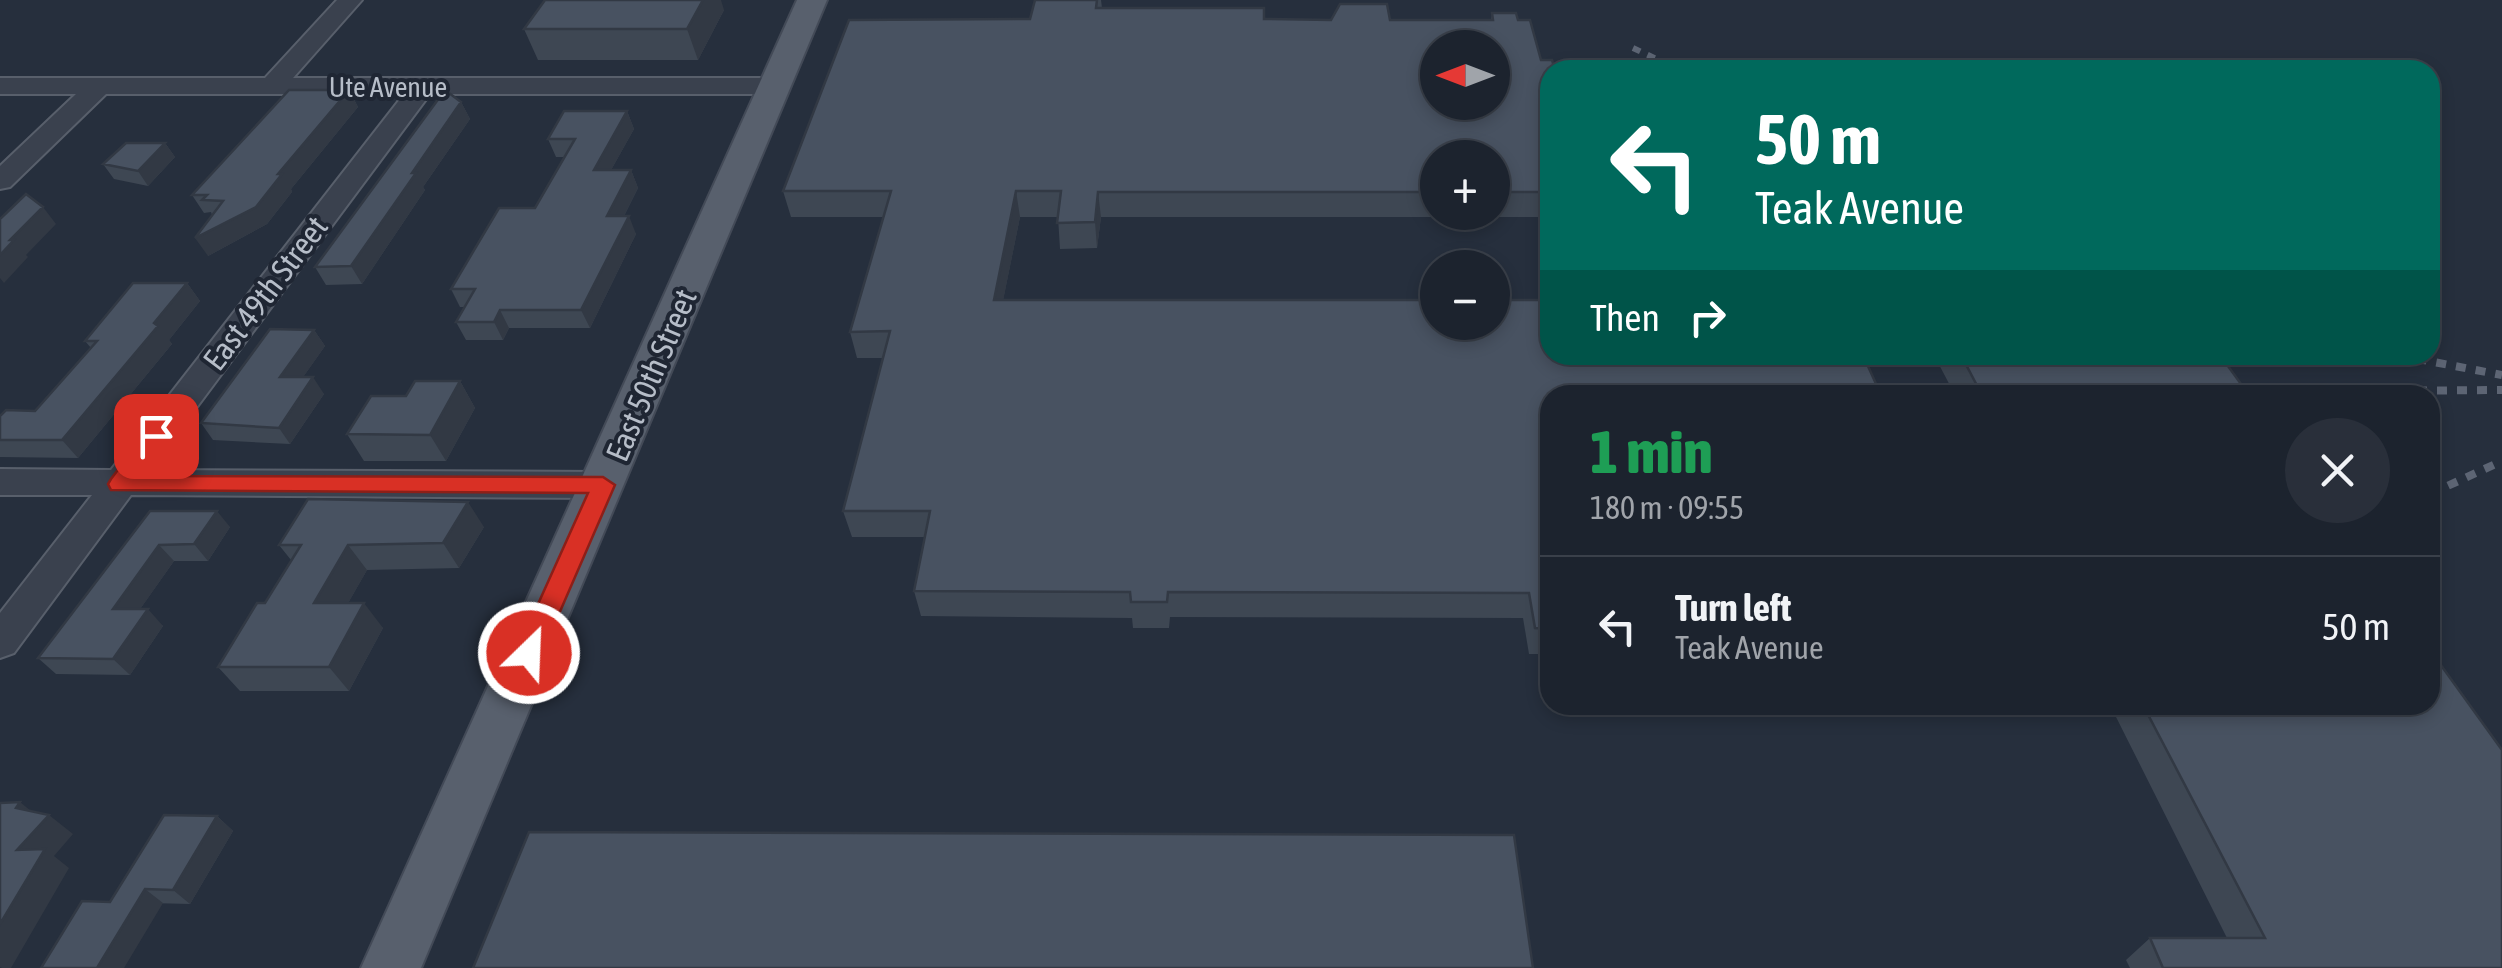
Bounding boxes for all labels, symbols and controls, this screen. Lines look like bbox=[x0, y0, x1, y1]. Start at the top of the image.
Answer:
north arrow bbox=[1420, 30, 1510, 120]
map controls bbox=[1420, 30, 1510, 340]
street label: Ute Avenue bbox=[329, 71, 447, 103]
text: 50 m bbox=[1755, 99, 1881, 179]
icon: left bbox=[1590, 100, 1720, 230]
button: + bbox=[1420, 140, 1510, 230]
text: Teak Avenue bbox=[1755, 182, 1964, 234]
street label: East 49th Street bbox=[195, 209, 335, 377]
button: − bbox=[1420, 250, 1510, 340]
street label: East 50th Street bbox=[598, 284, 704, 466]
icon: right bbox=[1680, 290, 1735, 345]
text: Then bbox=[1590, 296, 1660, 339]
pin bbox=[114, 394, 199, 479]
icon: arrive bbox=[129, 409, 184, 464]
text: 1 min bbox=[1590, 417, 1713, 486]
button: close bbox=[2285, 418, 2390, 523]
text: 180 m · 09:55 bbox=[1590, 489, 1744, 526]
text: Turn left bbox=[1675, 586, 1791, 629]
icon: left bbox=[1590, 599, 1645, 654]
position arrow bbox=[477, 601, 581, 705]
text: 50 m bbox=[2322, 605, 2390, 648]
text: Teak Avenue bbox=[1675, 629, 1824, 666]

